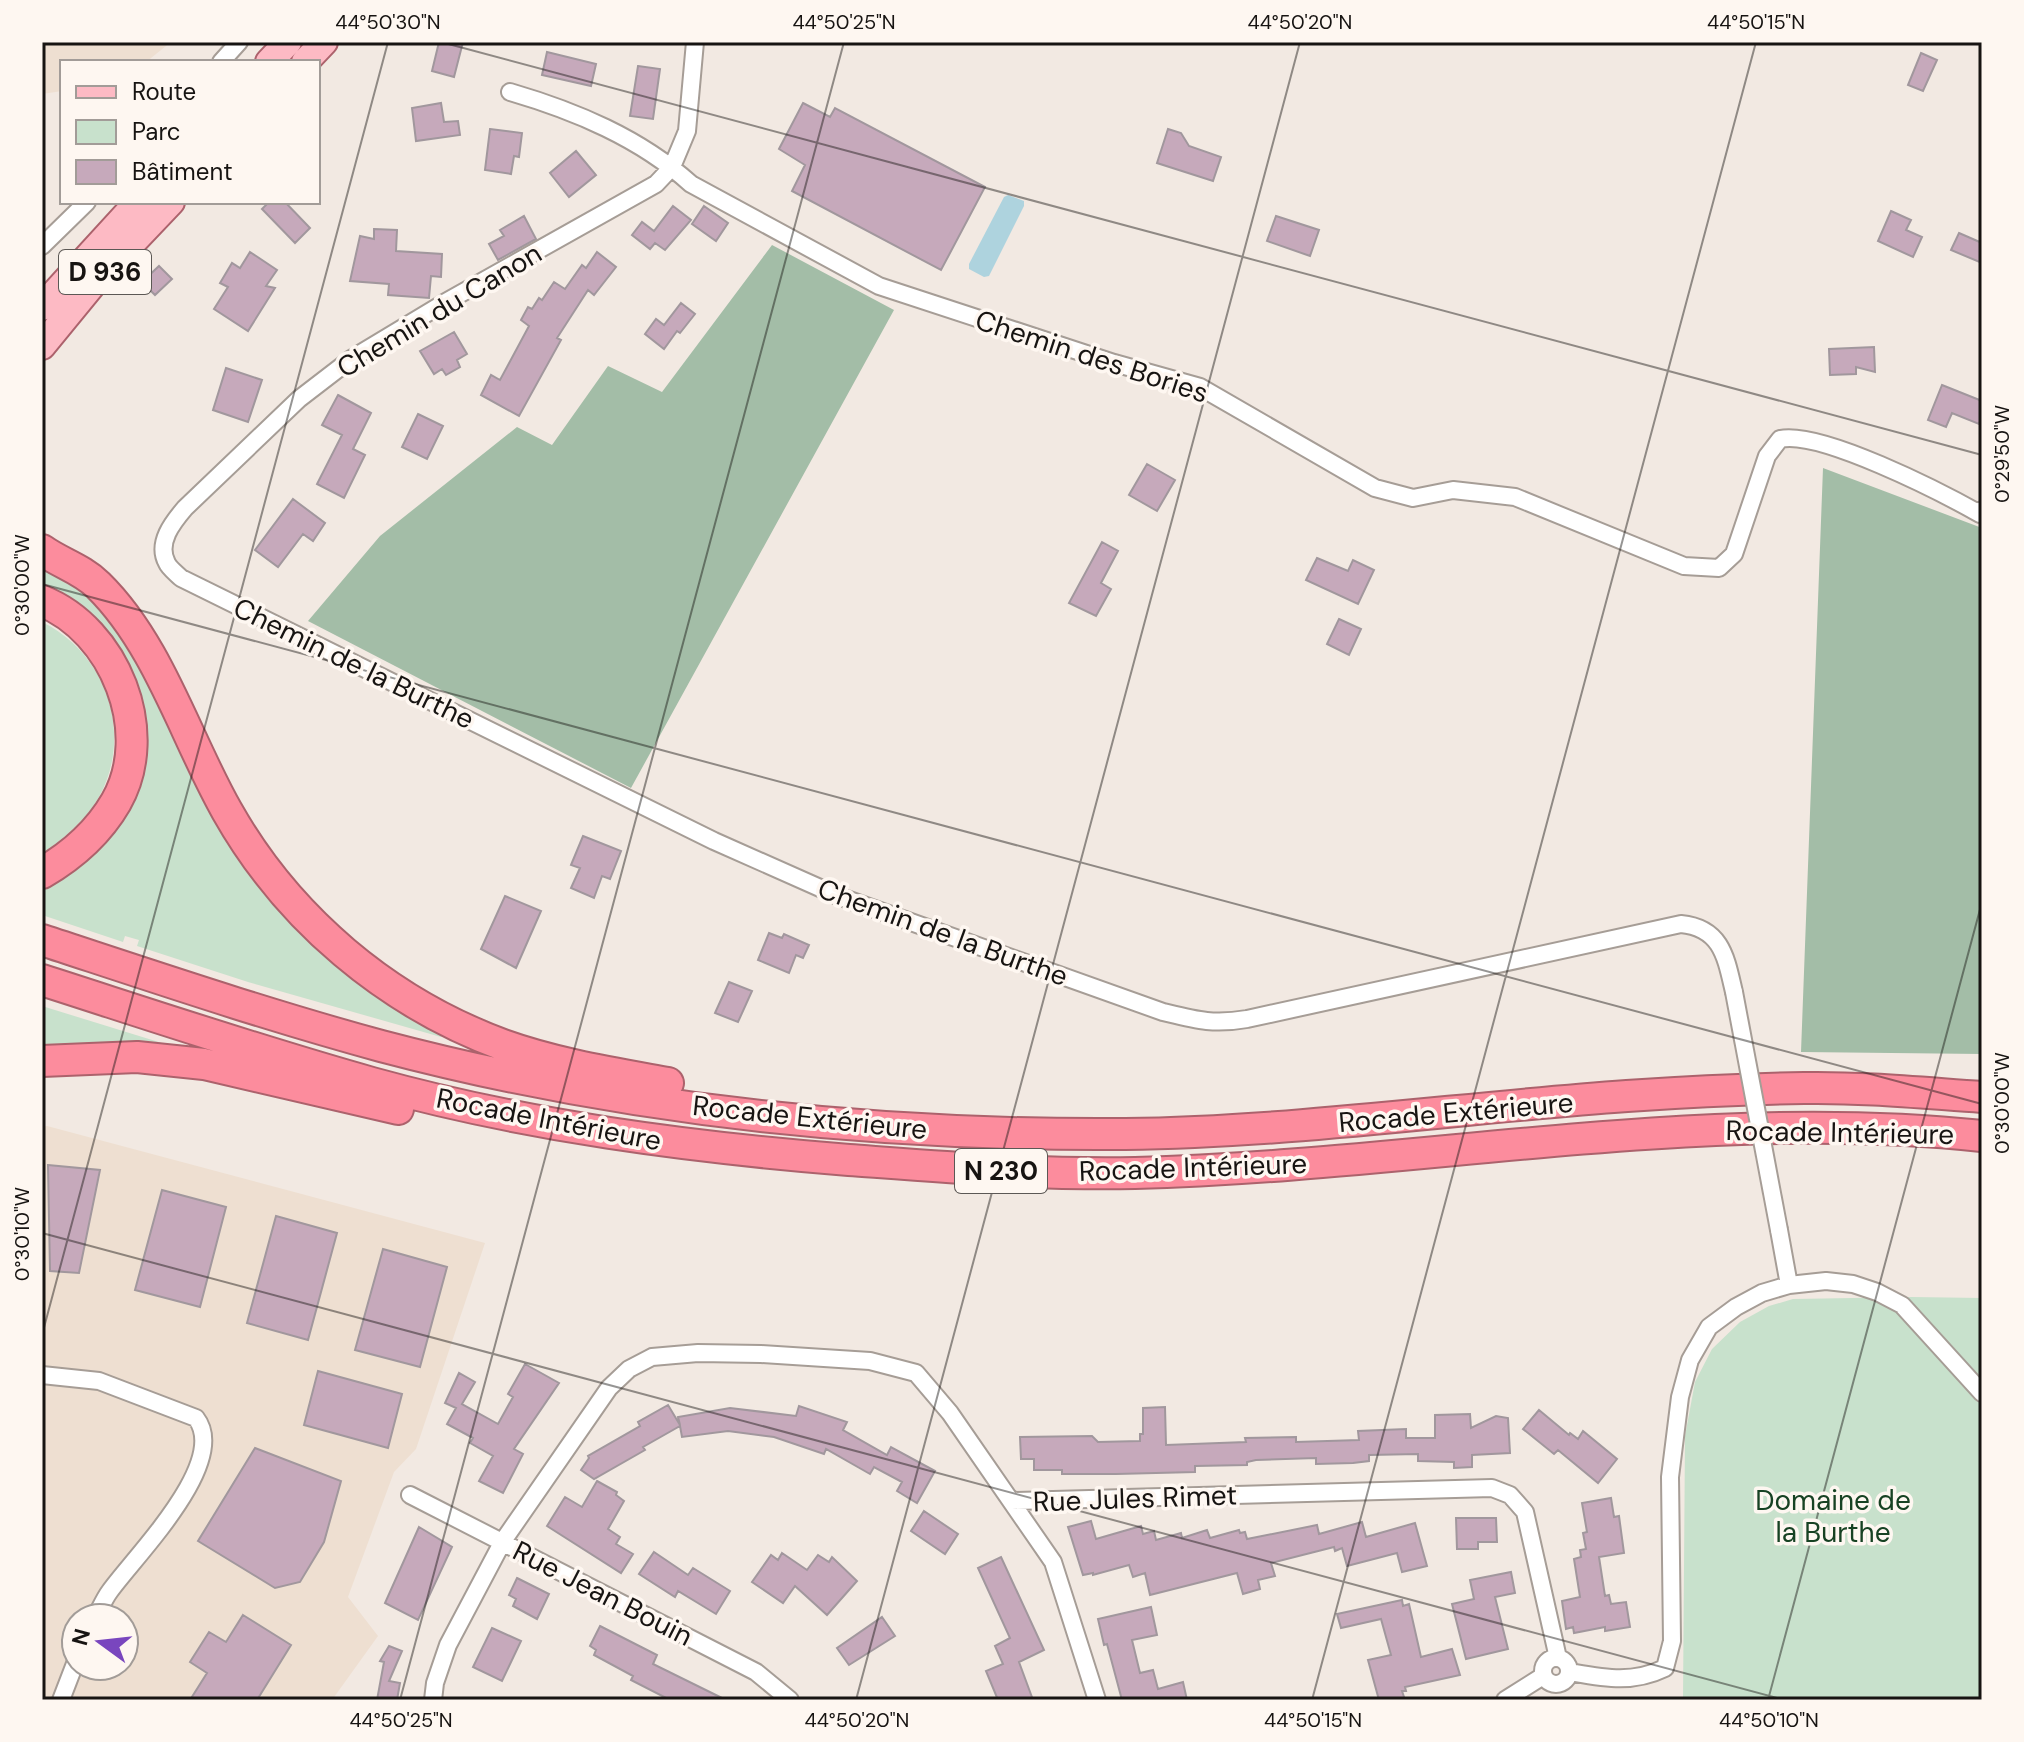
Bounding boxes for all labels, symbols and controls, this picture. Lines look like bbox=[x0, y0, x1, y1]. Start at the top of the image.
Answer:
text: 44°50'30"N bbox=[335, 9, 441, 35]
text: 44°50'25"N bbox=[792, 9, 896, 35]
text: 44°50'20"N bbox=[1248, 9, 1352, 35]
text: 44°50'15"N bbox=[1707, 9, 1805, 35]
legend bbox=[60, 60, 320, 204]
text: Route bbox=[132, 76, 196, 107]
text: Parc bbox=[132, 116, 181, 147]
text: Bâtiment bbox=[132, 156, 233, 187]
street label: Chemin du Canon bbox=[330, 235, 548, 386]
road number: D 936 bbox=[59, 250, 151, 294]
street label: Chemin des Bories bbox=[971, 301, 1213, 412]
text: 0°29'50"W bbox=[1989, 405, 2015, 503]
text: 0°30'00"W bbox=[9, 534, 35, 636]
street label: Chemin de la Burthe bbox=[227, 589, 480, 738]
street label: Chemin de la Burthe bbox=[813, 870, 1073, 995]
text: 0°30'00"W bbox=[1989, 1052, 2015, 1154]
street label: Rocade Intérieure bbox=[433, 1080, 665, 1159]
street label: Rocade Extérieure bbox=[1337, 1084, 1575, 1141]
street label: Rocade Extérieure bbox=[691, 1087, 929, 1148]
street label: Rocade Intérieure bbox=[1725, 1112, 1955, 1153]
street label: Rocade Intérieure bbox=[1078, 1145, 1308, 1190]
road number: N 230 bbox=[955, 1149, 1047, 1193]
text: 0°30'10"W bbox=[9, 1187, 35, 1281]
street label: Rue Jules Rimet bbox=[1032, 1476, 1238, 1521]
park label: Domaine de la Burthe bbox=[1755, 1482, 1911, 1551]
street label: Rue Jean Bouin bbox=[507, 1532, 699, 1655]
north arrow bbox=[60, 1602, 140, 1682]
text: N bbox=[65, 1625, 97, 1648]
text: 44°50'25"N bbox=[349, 1707, 453, 1733]
text: 44°50'20"N bbox=[805, 1707, 909, 1733]
text: 44°50'15"N bbox=[1264, 1707, 1362, 1733]
text: 44°50'10"N bbox=[1719, 1707, 1819, 1733]

